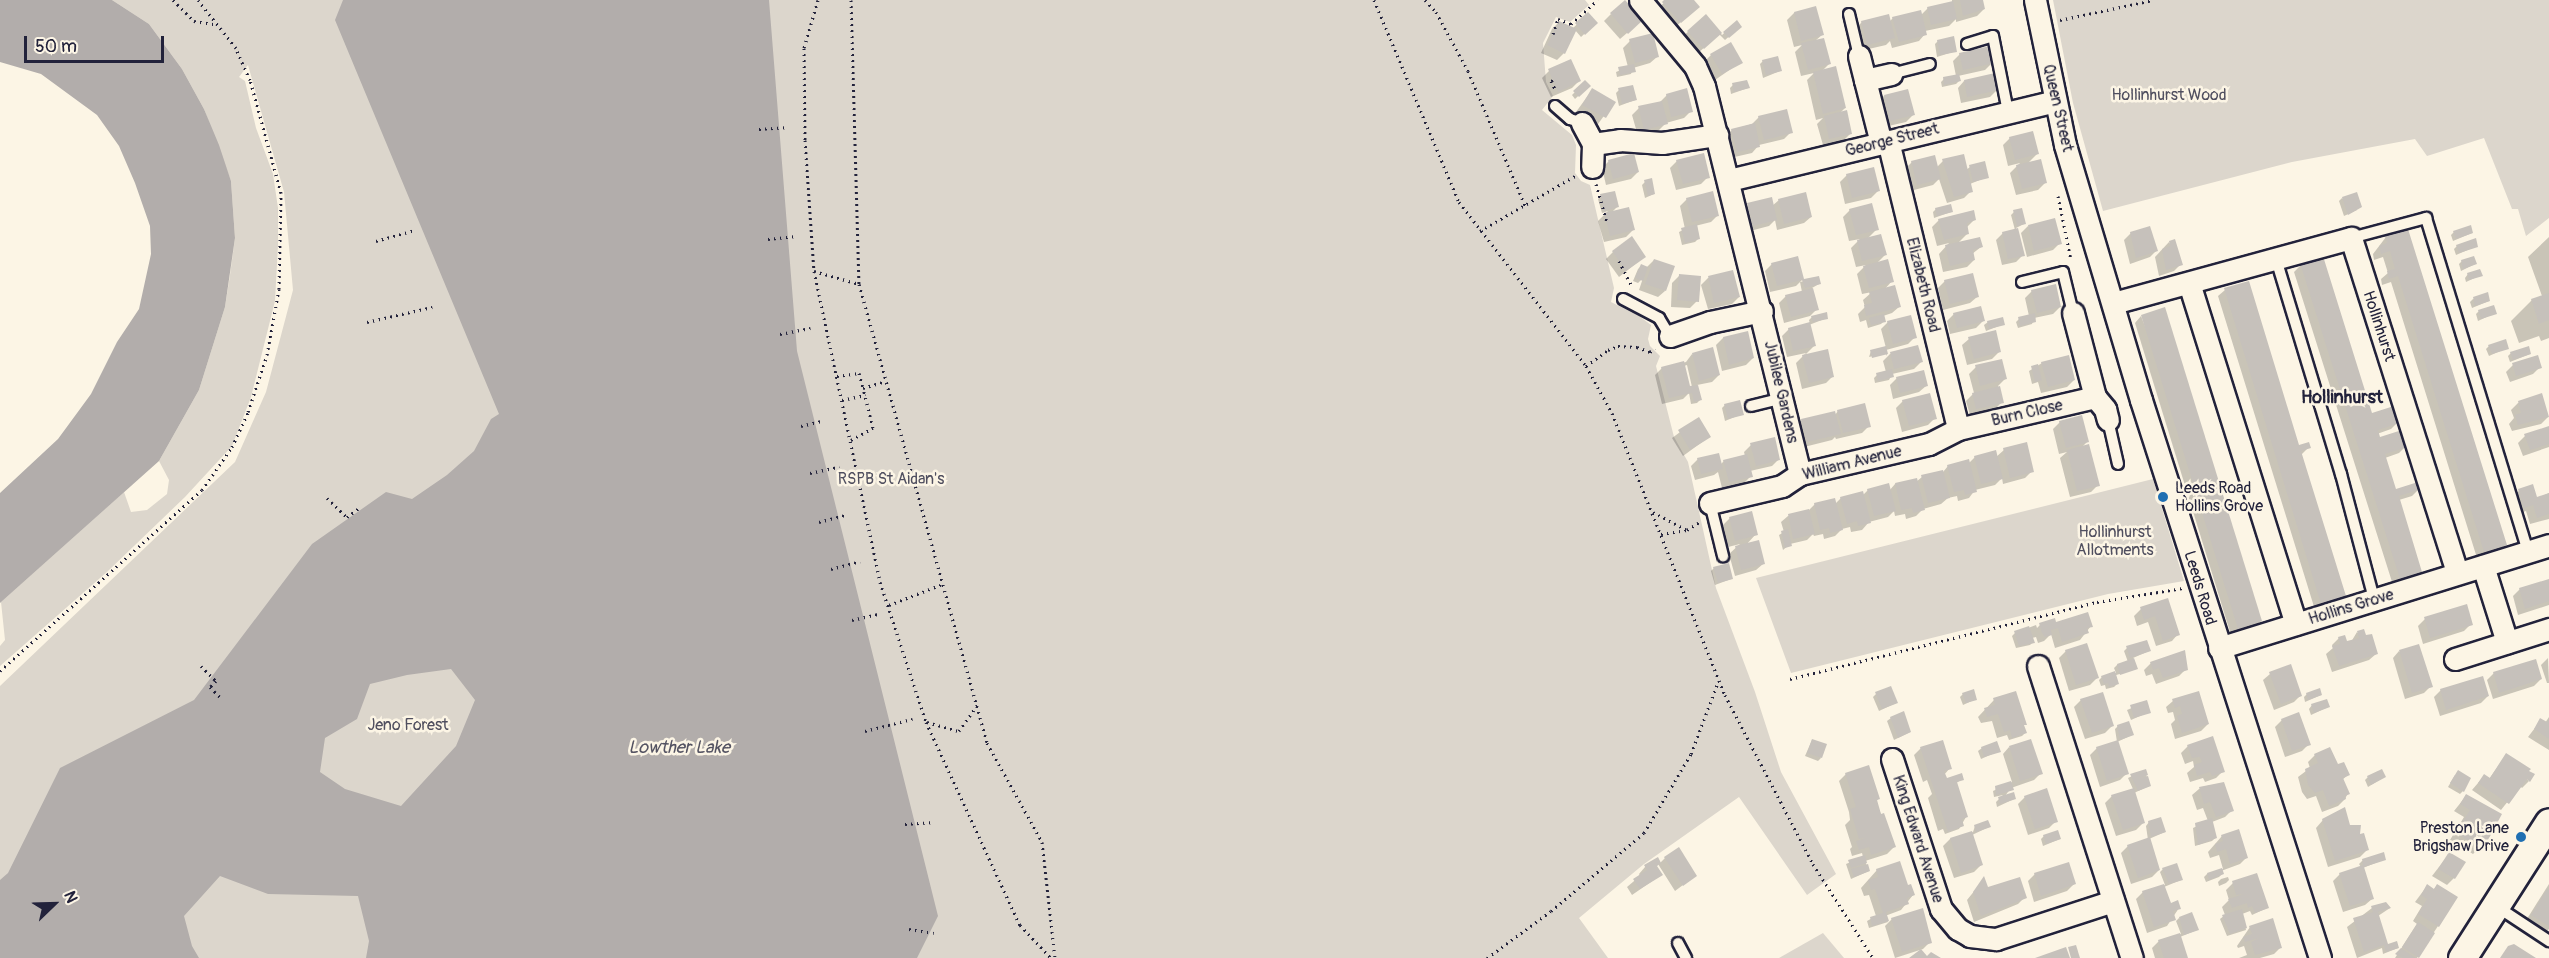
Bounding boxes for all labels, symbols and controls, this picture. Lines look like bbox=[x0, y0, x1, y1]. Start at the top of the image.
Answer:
scale bar bbox=[27, 24, 166, 62]
text: 50 m bbox=[35, 35, 77, 58]
street label: Queen Street bbox=[2039, 62, 2077, 154]
park label: Hollinhurst Wood bbox=[2111, 85, 2227, 105]
street label: George Street bbox=[1843, 119, 1941, 161]
street label: Elizabeth Road bbox=[1902, 236, 1944, 334]
street label: Hollinhurst bbox=[2359, 288, 2399, 364]
street label: Jubilee Gardens bbox=[1760, 339, 1802, 445]
district label: Hollinhurst bbox=[2301, 387, 2383, 409]
street label: Burn Close bbox=[1989, 395, 2065, 431]
street label: William Avenue bbox=[1801, 441, 1903, 485]
park label: RSPB St Aidan's bbox=[838, 469, 944, 489]
place label: Leeds Road Hollins Grove bbox=[2175, 478, 2263, 516]
marker: Leeds Road Hollins Grove bbox=[2156, 490, 2170, 504]
park label: Hollinhurst Allotments bbox=[2076, 522, 2154, 560]
street label: Leeds Road bbox=[2180, 549, 2220, 627]
street label: Hollins Grove bbox=[2306, 585, 2396, 629]
park label: Jeno Forest bbox=[368, 715, 448, 735]
water label: Lowther Lake bbox=[628, 737, 730, 759]
street label: King Edward Avenue bbox=[1888, 773, 1948, 905]
place label: Preston Lane Brigshaw Drive bbox=[2413, 818, 2509, 856]
marker: Preston Lane Brigshaw Drive bbox=[2514, 830, 2528, 844]
north arrow bbox=[24, 874, 84, 934]
text: N bbox=[59, 888, 82, 906]

